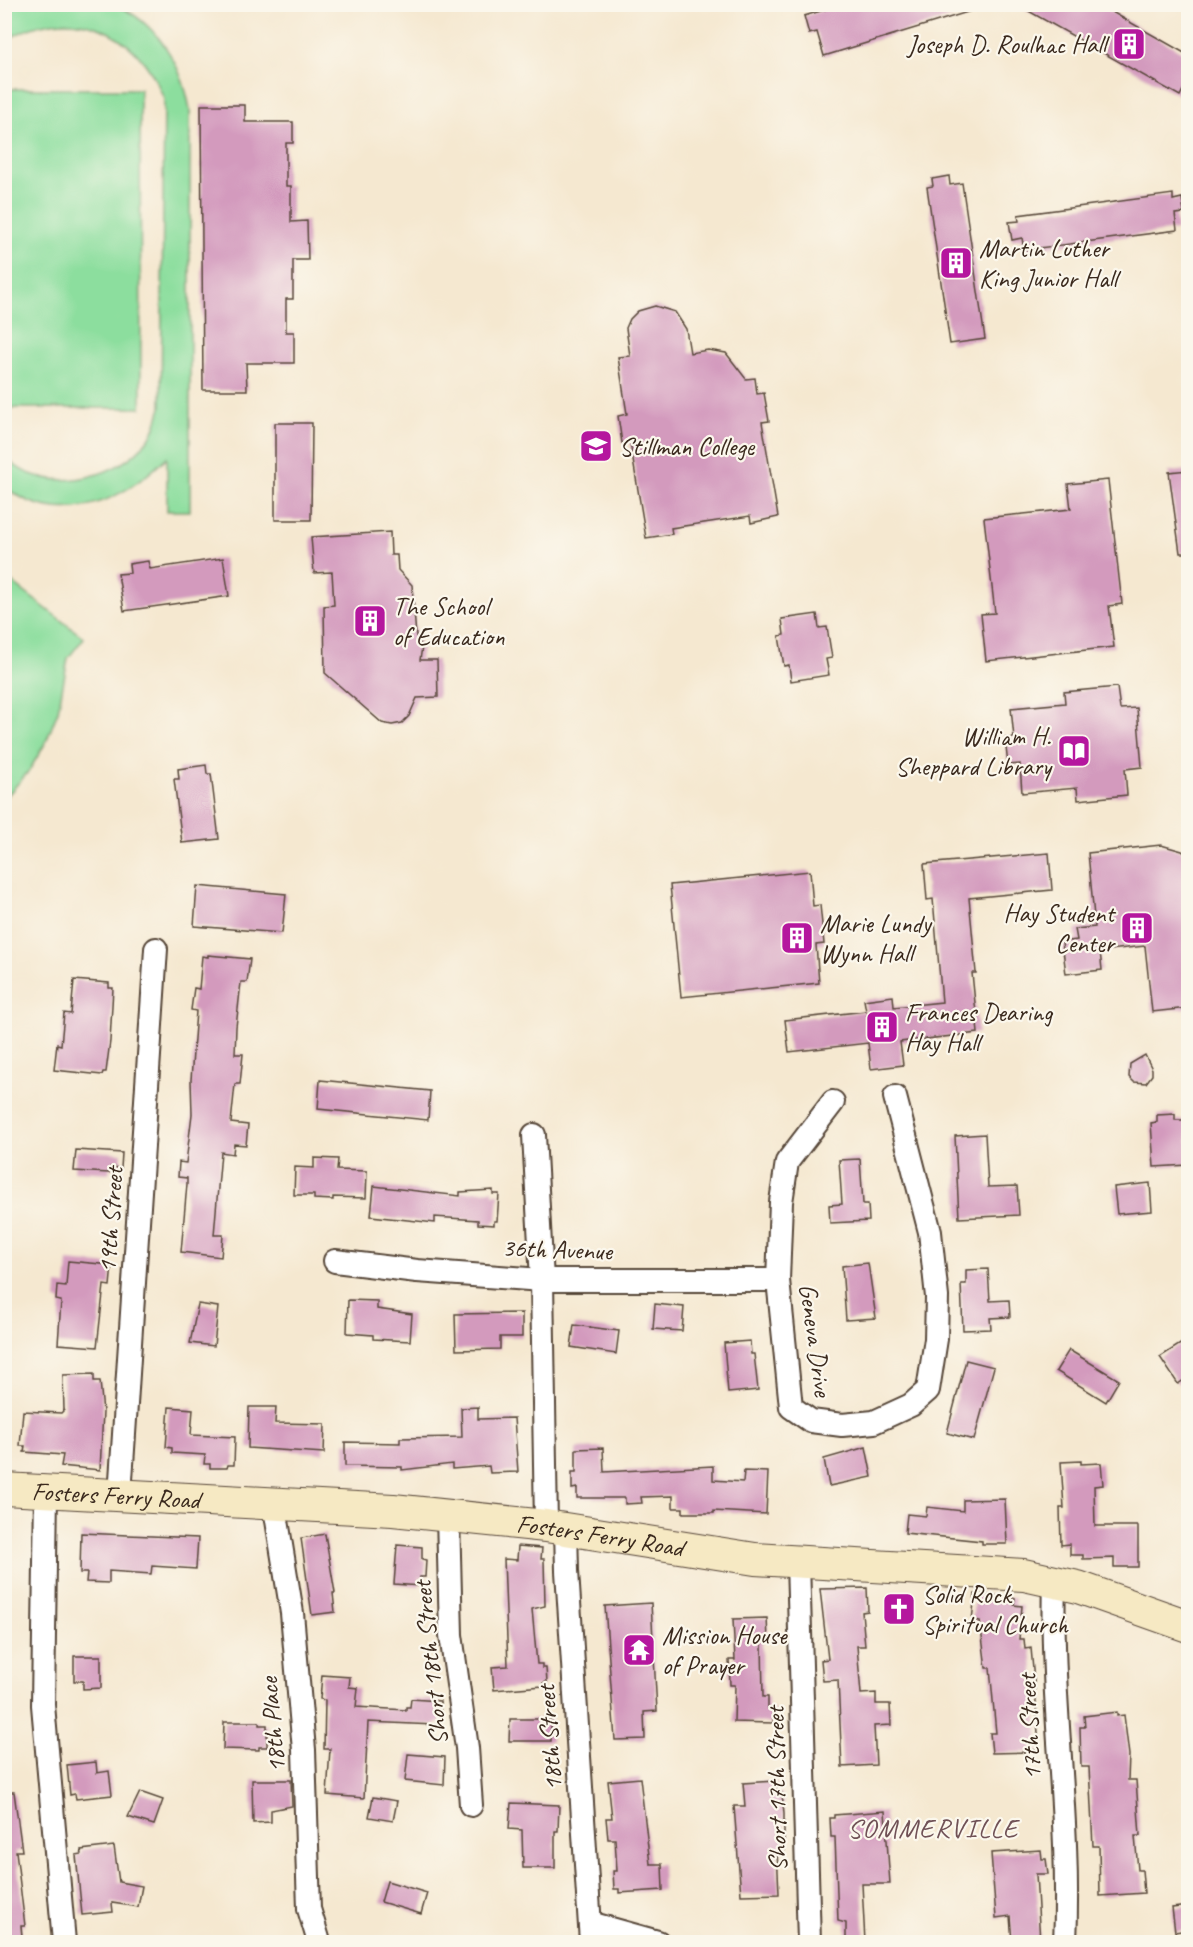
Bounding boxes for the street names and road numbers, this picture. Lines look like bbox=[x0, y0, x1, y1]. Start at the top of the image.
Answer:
street label: 19th Street bbox=[90, 1164, 131, 1274]
street label: 36th Avenue bbox=[501, 1231, 614, 1268]
street label: Geneva Drive bbox=[791, 1282, 840, 1400]
street label: Fosters Ferry Road bbox=[31, 1475, 204, 1517]
street label: Fosters Ferry Road bbox=[515, 1507, 689, 1565]
street label: Short 18th Street bbox=[405, 1577, 456, 1747]
street label: 17th Street bbox=[1010, 1671, 1049, 1781]
street label: 18th Place bbox=[252, 1674, 293, 1774]
street label: 18th Street bbox=[529, 1681, 570, 1792]
street label: Short 17th Street bbox=[759, 1704, 794, 1872]

